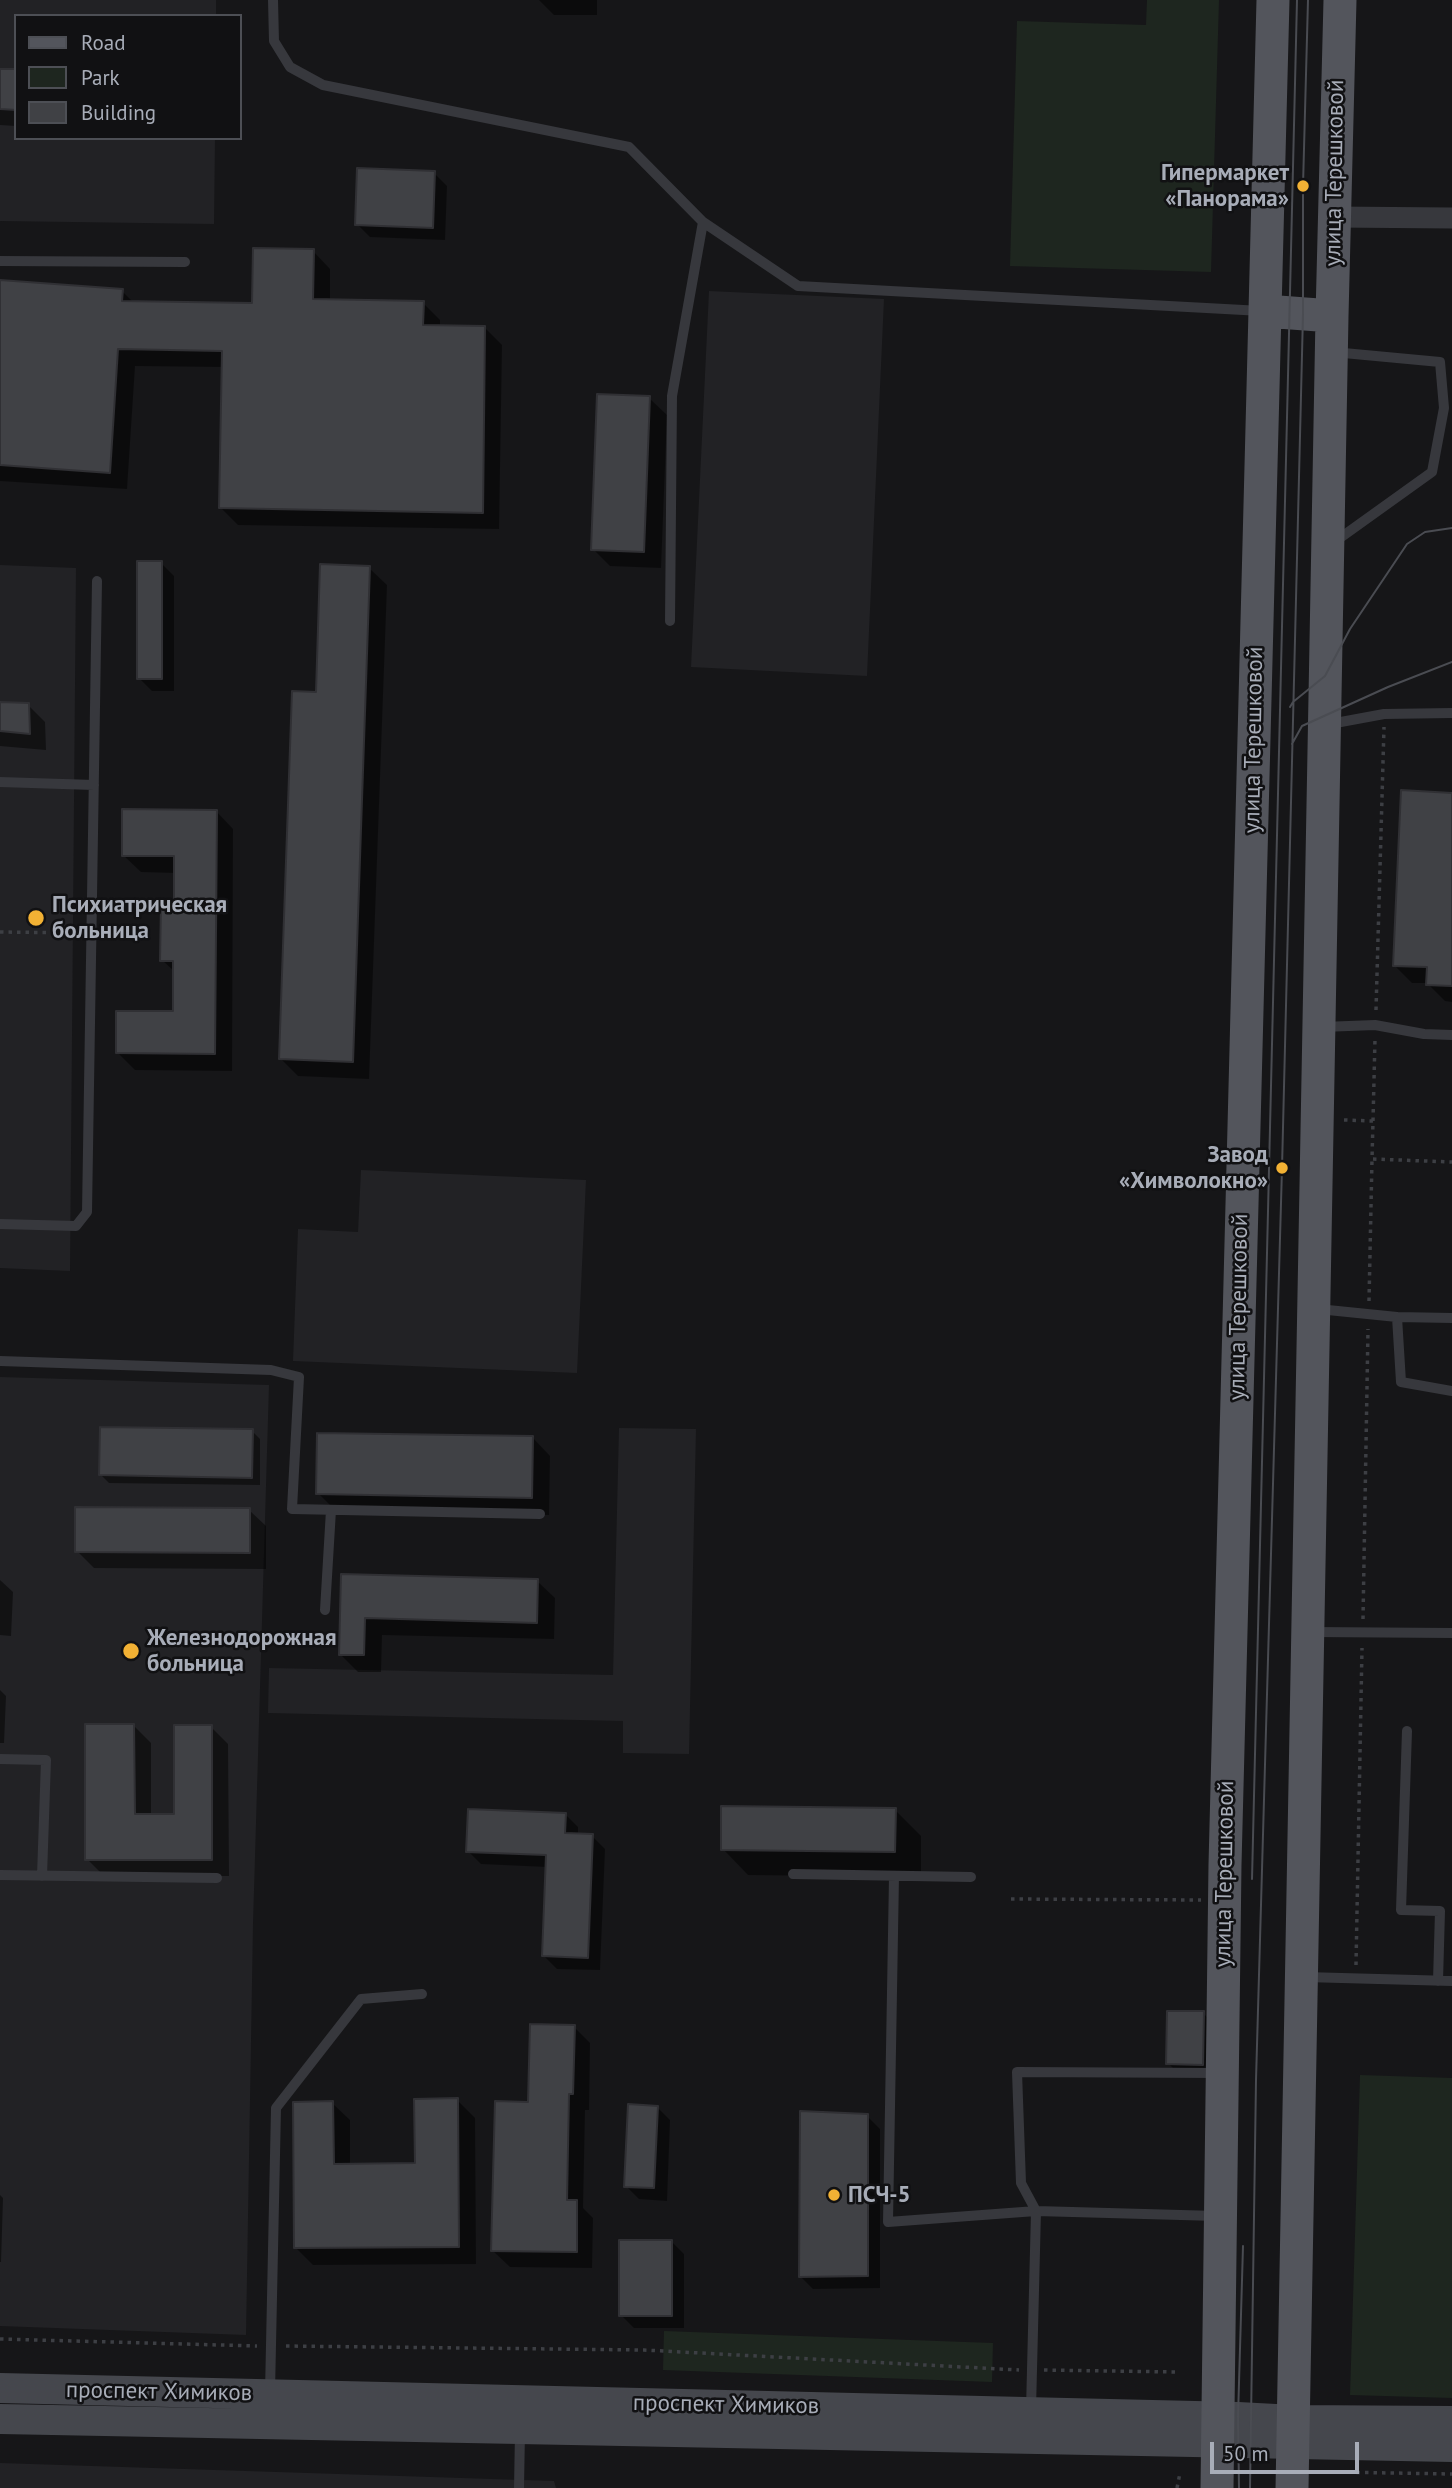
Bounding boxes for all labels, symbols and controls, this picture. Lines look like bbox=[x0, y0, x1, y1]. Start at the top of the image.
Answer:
legend bbox=[14, 14, 242, 140]
text: Road bbox=[81, 29, 125, 56]
text: Park bbox=[81, 64, 120, 91]
street label: улица Терешковой bbox=[1320, 79, 1350, 267]
text: Building bbox=[81, 99, 156, 126]
place label: Гипермаркет «Панорама» bbox=[1161, 159, 1289, 213]
marker: Гипермаркет «Панорама» bbox=[1295, 178, 1311, 194]
street label: улица Терешковой bbox=[1239, 646, 1269, 834]
place label: Психиатрическая больница bbox=[52, 891, 227, 945]
marker: Психиатрическая больница bbox=[26, 908, 46, 928]
place label: Завод «Химволокно» bbox=[1119, 1141, 1268, 1195]
marker: Завод «Химволокно» bbox=[1274, 1160, 1290, 1176]
street label: улица Терешковой bbox=[1224, 1213, 1254, 1401]
place label: Железнодорожная больница bbox=[147, 1624, 337, 1678]
marker: Железнодорожная больница bbox=[121, 1641, 141, 1661]
street label: улица Терешковой bbox=[1210, 1780, 1240, 1968]
place label: ПСЧ-5 bbox=[848, 2181, 911, 2209]
marker: ПСЧ-5 bbox=[826, 2187, 842, 2203]
street label: проспект Химиков bbox=[66, 2377, 252, 2407]
street label: проспект Химиков bbox=[633, 2390, 819, 2420]
scale bar bbox=[1214, 2428, 1363, 2472]
text: 50 m bbox=[1223, 2440, 1269, 2467]

